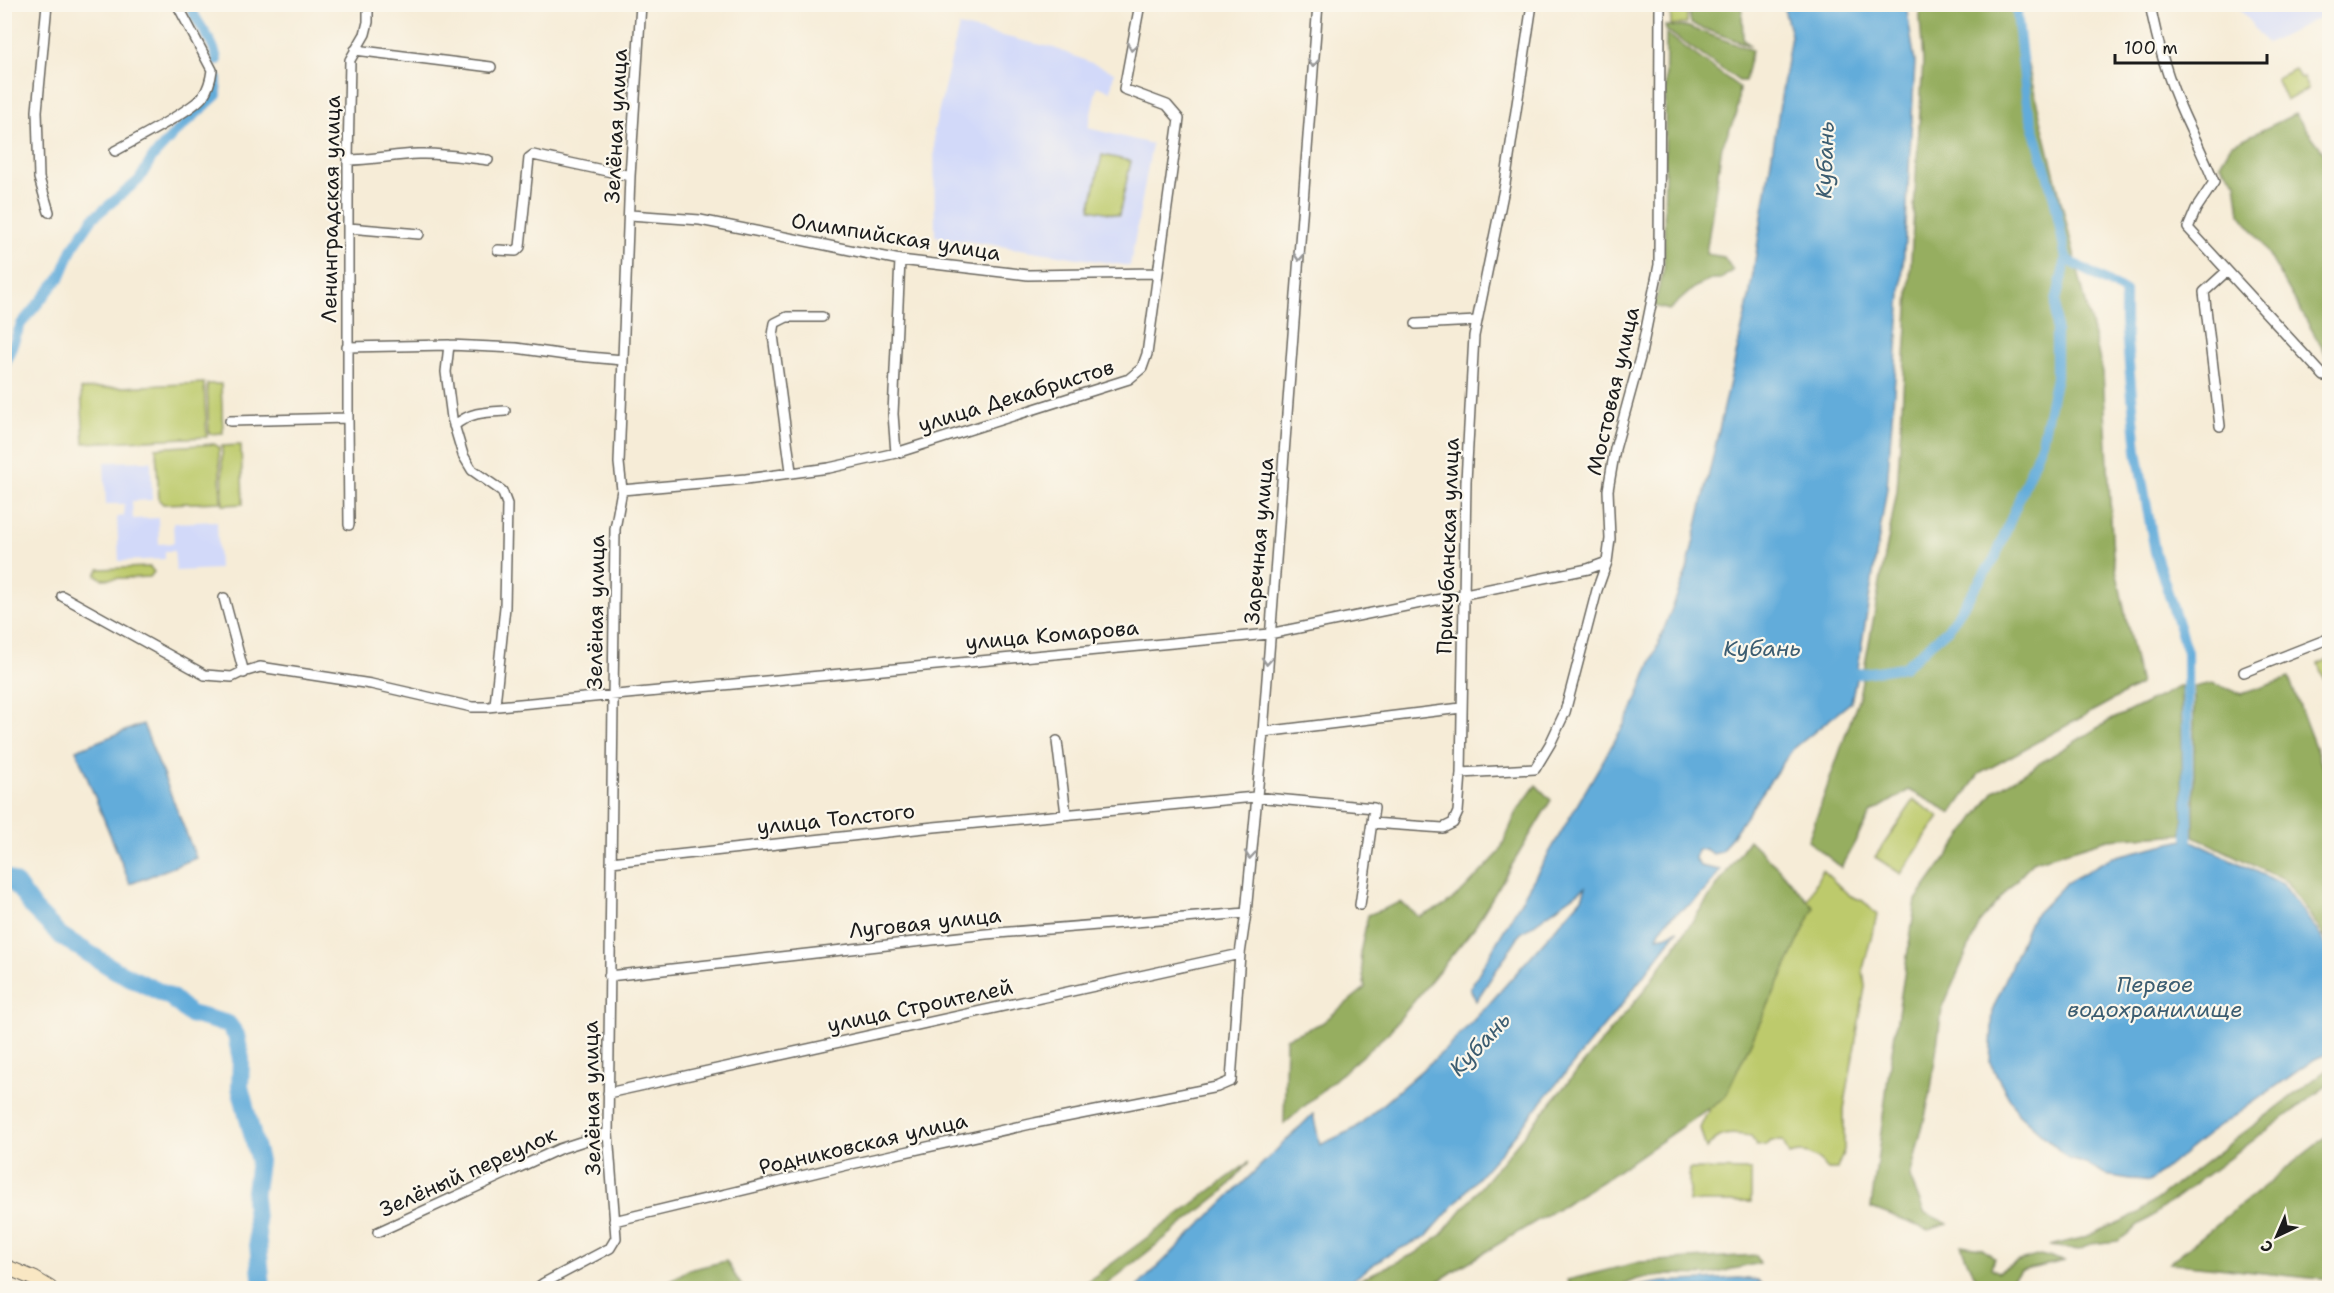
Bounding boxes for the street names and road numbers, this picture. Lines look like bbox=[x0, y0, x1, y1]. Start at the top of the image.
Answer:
street label: Зелёная улица bbox=[598, 48, 634, 204]
street label: Ленинградская улица bbox=[315, 95, 347, 323]
street label: Олимпийская улица bbox=[789, 207, 1003, 267]
street label: Мостовая улица bbox=[1580, 304, 1646, 478]
street label: улица Декабристов bbox=[915, 353, 1117, 439]
street label: Прикубанская улица bbox=[1430, 437, 1466, 655]
street label: Заречная улица bbox=[1238, 456, 1280, 626]
street label: Зелёная улица bbox=[581, 534, 611, 690]
street label: улица Комарова bbox=[964, 613, 1140, 657]
street label: улица Толстого bbox=[756, 797, 916, 841]
street label: Луговая улица bbox=[847, 901, 1003, 945]
street label: улица Строителей bbox=[825, 973, 1016, 1039]
street label: Зелёная улица bbox=[577, 1020, 607, 1176]
street label: Родниковская улица bbox=[756, 1106, 970, 1182]
street label: Зелёный переулок bbox=[375, 1120, 561, 1224]

